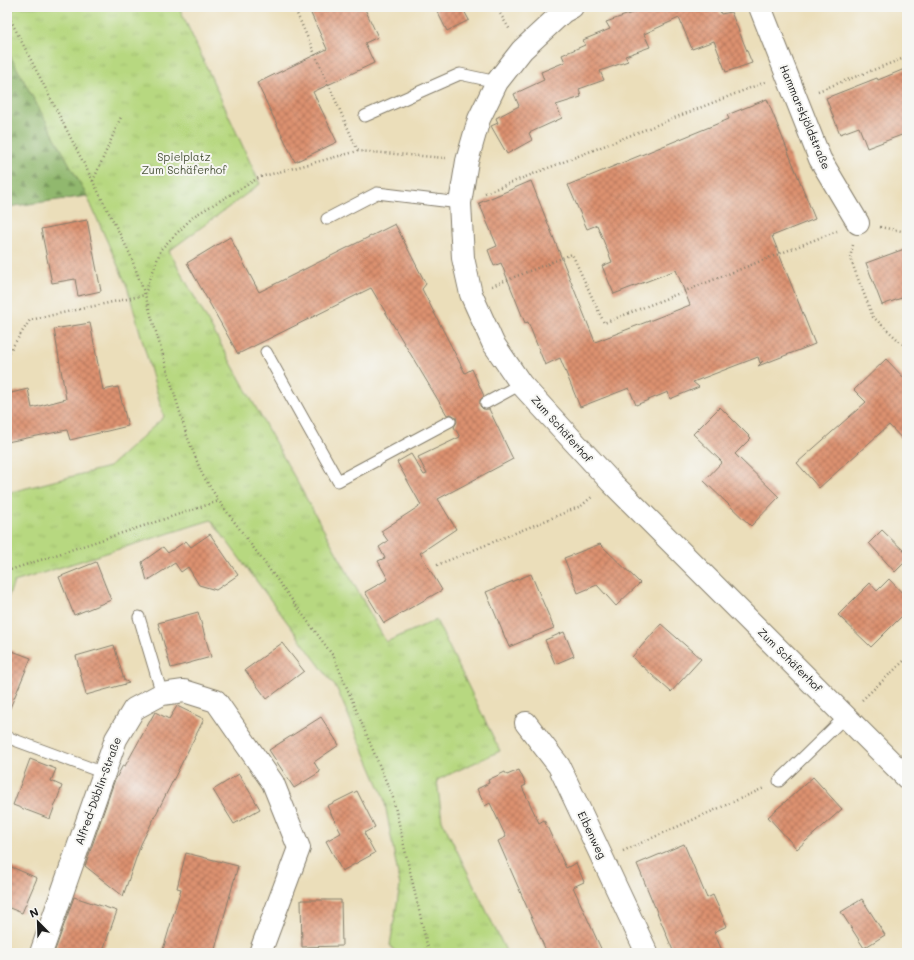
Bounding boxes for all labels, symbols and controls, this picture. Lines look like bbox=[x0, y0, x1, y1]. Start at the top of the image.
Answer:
street label: Hammarskjöldstraße bbox=[777, 62, 834, 171]
park label: Spielplatz Zum Schäferhof bbox=[141, 149, 227, 177]
street label: Zum Schäferhof bbox=[528, 392, 597, 466]
street label: Zum Schäferhof bbox=[755, 624, 826, 696]
street label: Alfred-Döblin-Straße bbox=[71, 735, 124, 847]
street label: Eibenweg bbox=[574, 808, 610, 861]
north arrow bbox=[18, 902, 58, 942]
text: N bbox=[27, 904, 41, 921]

